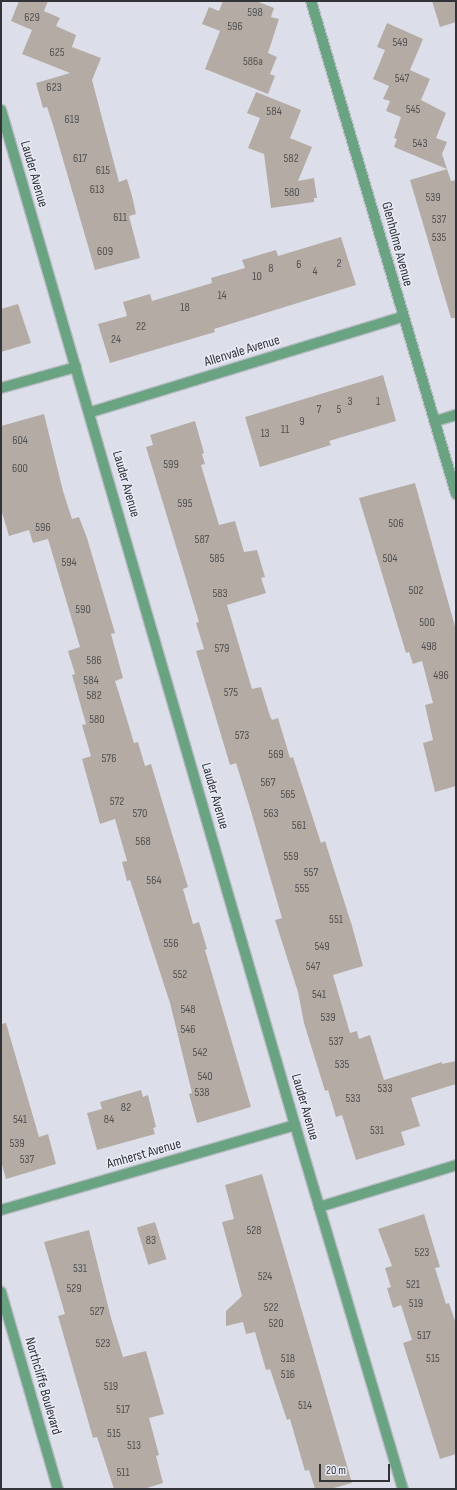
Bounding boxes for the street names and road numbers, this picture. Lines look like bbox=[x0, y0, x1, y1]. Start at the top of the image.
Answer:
street label: Lauder Avenue bbox=[17, 139, 51, 209]
street label: Glenholme Avenue bbox=[378, 200, 416, 288]
street label: Allenvale Avenue bbox=[202, 332, 282, 370]
street label: Lauder Avenue bbox=[109, 449, 143, 519]
street label: Lauder Avenue bbox=[198, 761, 232, 831]
street label: Lauder Avenue bbox=[288, 1072, 322, 1142]
street label: Amherst Avenue bbox=[105, 1135, 183, 1173]
street label: Northcliffe Boulevard bbox=[21, 1335, 65, 1437]

